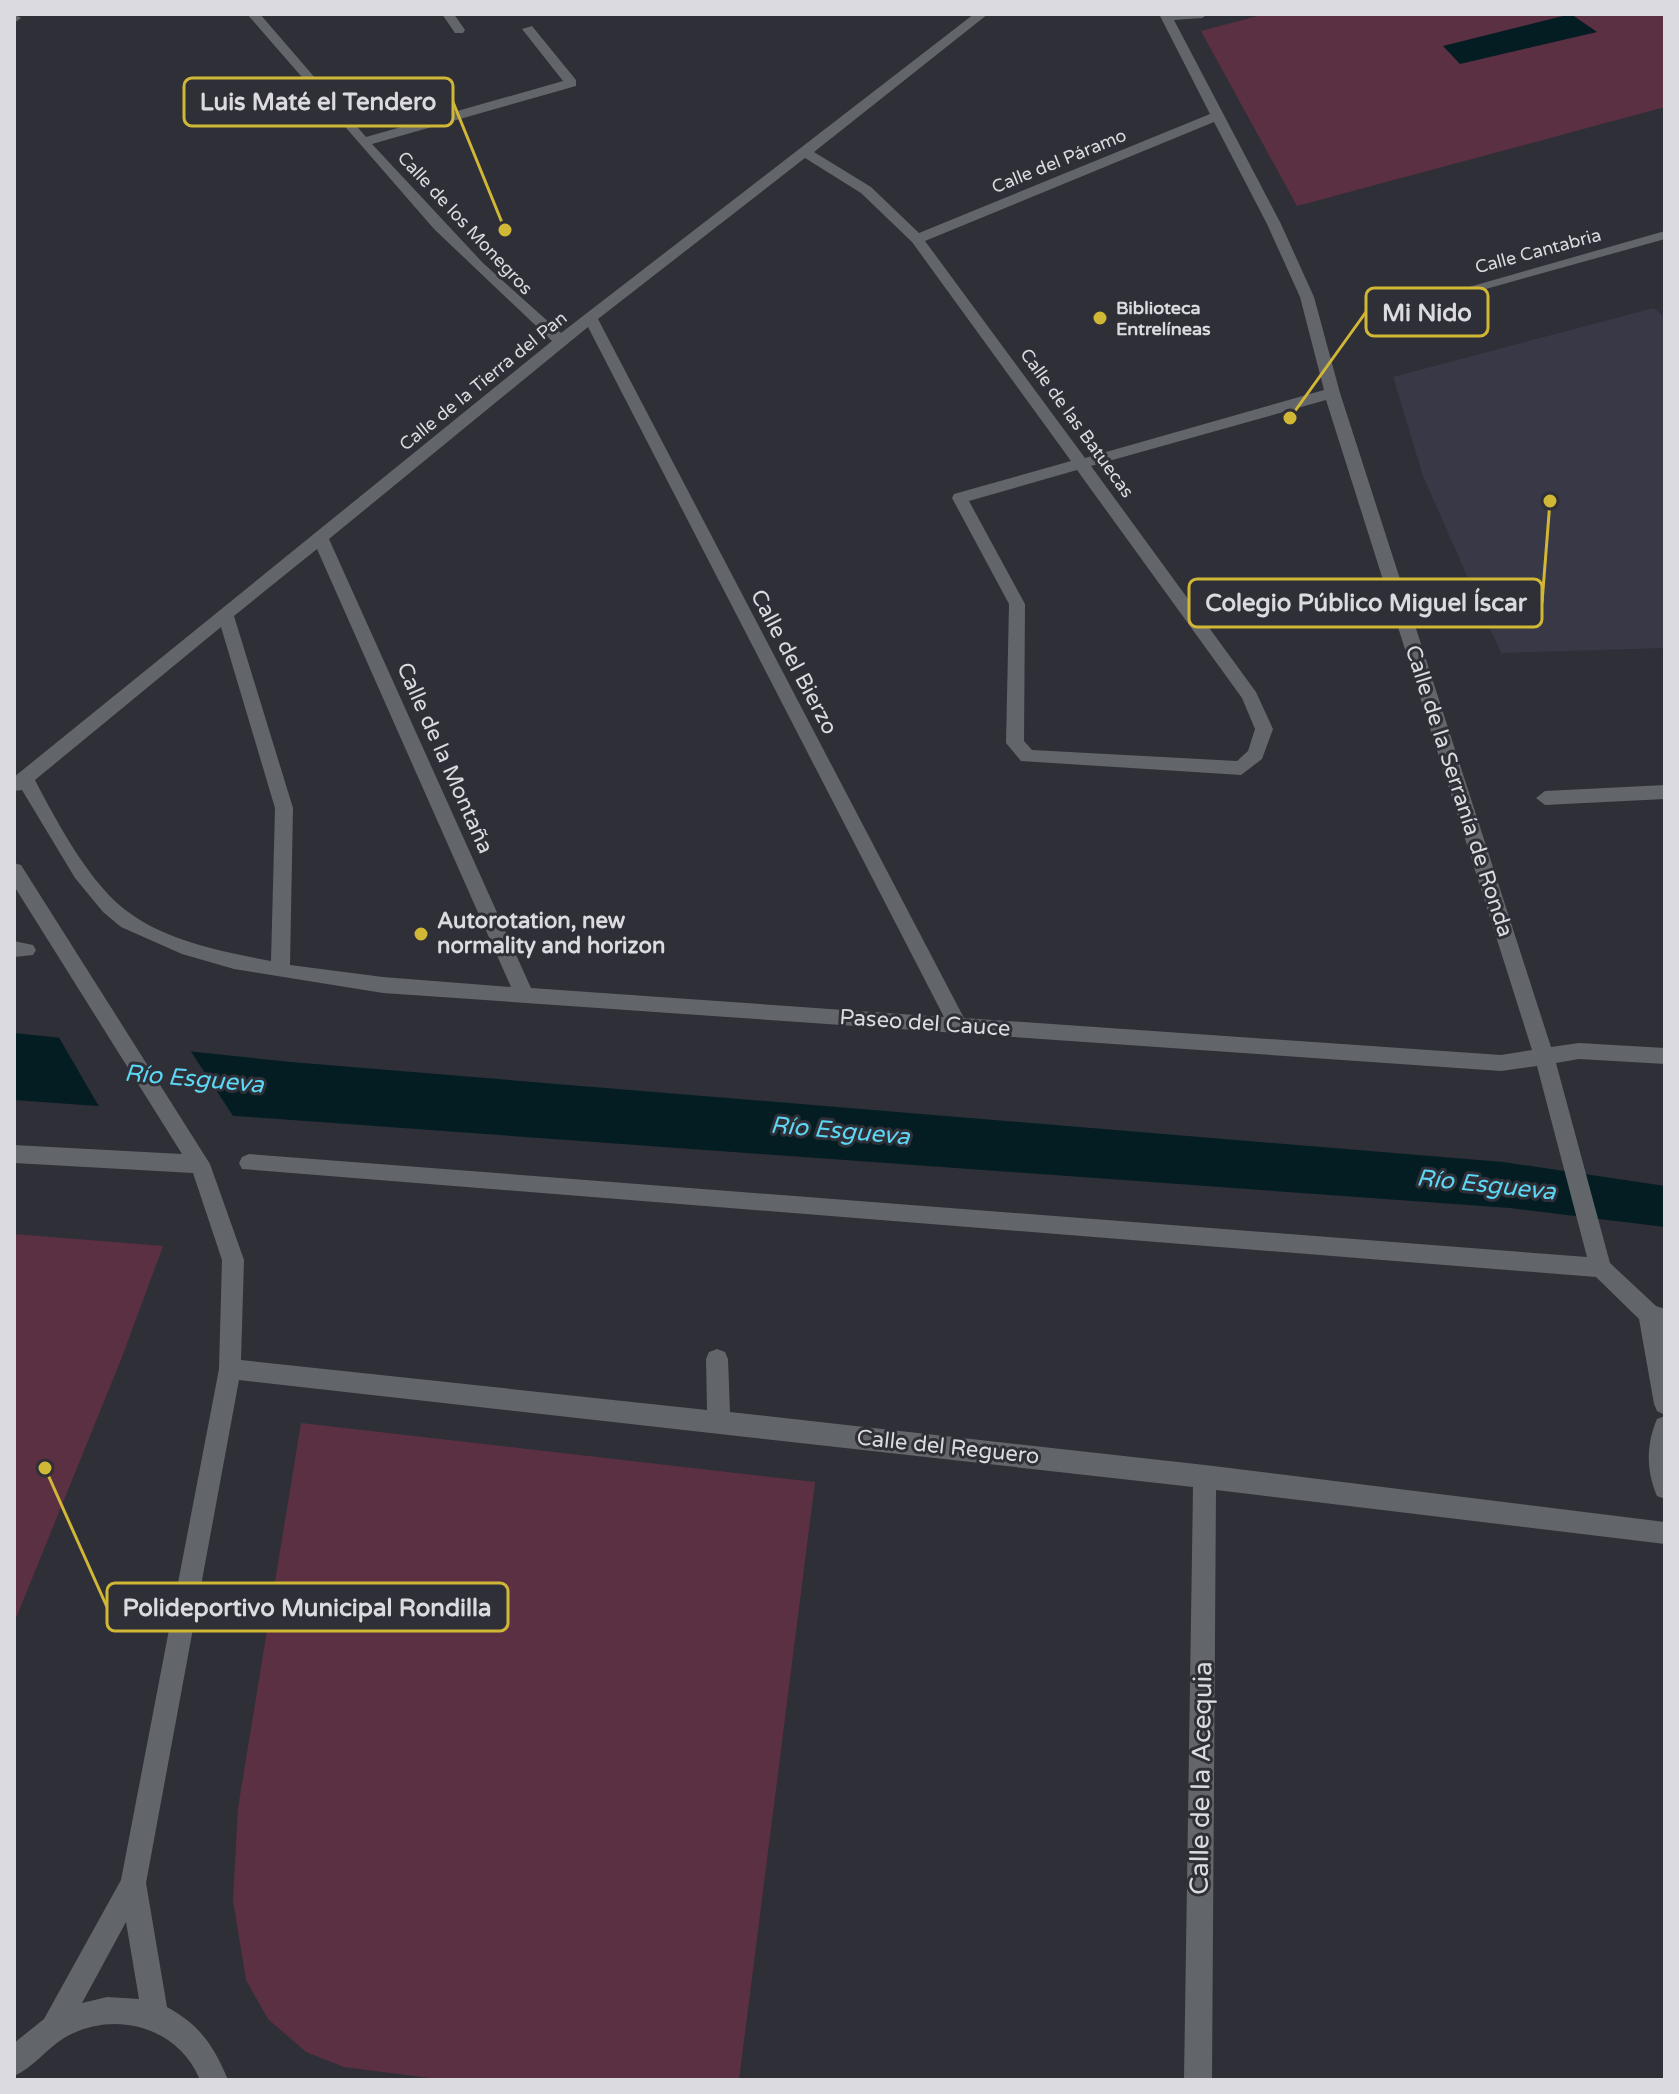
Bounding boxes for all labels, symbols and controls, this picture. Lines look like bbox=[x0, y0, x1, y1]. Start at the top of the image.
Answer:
callout: Luis Maté el Tendero bbox=[184, 78, 453, 126]
text: Luis Maté el Tendero bbox=[200, 88, 436, 117]
street label: Calle del Páramo bbox=[988, 124, 1130, 198]
street label: Calle de los Monegros bbox=[393, 147, 537, 299]
street label: Calle Cantabria bbox=[1473, 224, 1603, 278]
callout: Mi Nido bbox=[1366, 288, 1488, 336]
place label: Biblioteca Entrelíneas bbox=[1116, 297, 1211, 340]
text: Mi Nido bbox=[1382, 299, 1472, 328]
street label: Calle de la Tierra del Pan bbox=[395, 307, 571, 455]
marker: Biblioteca Entrelíneas bbox=[1091, 309, 1109, 327]
street label: Calle de las Batuecas bbox=[1015, 344, 1139, 502]
callout: Colegio Público Miguel Íscar bbox=[1189, 579, 1542, 627]
street label: Calle del Bierzo bbox=[745, 585, 843, 739]
text: Colegio Público Miguel Íscar bbox=[1205, 588, 1528, 618]
street label: Calle de la Serranía de Ronda bbox=[1399, 642, 1519, 940]
street label: Calle de la Montaña bbox=[391, 658, 499, 858]
place label: Autorotation, new normality and horizon bbox=[437, 908, 665, 959]
marker: Autorotation, new normality and horizon bbox=[412, 925, 430, 943]
street label: Paseo del Cauce bbox=[839, 1004, 1011, 1042]
water label: Río Esgueva bbox=[123, 1058, 265, 1100]
water label: Río Esgueva bbox=[769, 1110, 911, 1152]
water label: Río Esgueva bbox=[1415, 1163, 1558, 1207]
street label: Calle del Reguero bbox=[855, 1424, 1041, 1470]
callout: Polideportivo Municipal Rondilla bbox=[107, 1583, 508, 1631]
text: Polideportivo Municipal Rondilla bbox=[122, 1594, 492, 1623]
street label: Calle de la Acequia bbox=[1183, 1661, 1219, 1895]

